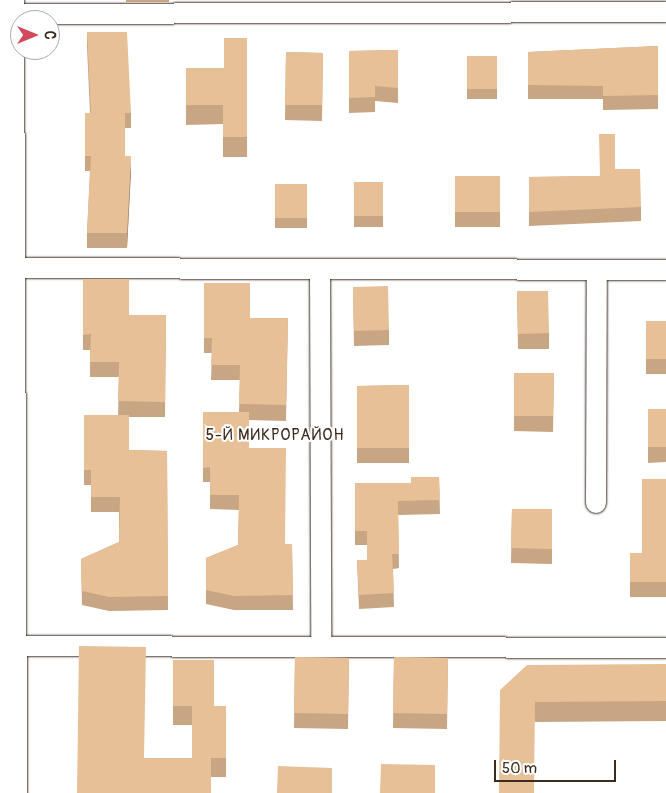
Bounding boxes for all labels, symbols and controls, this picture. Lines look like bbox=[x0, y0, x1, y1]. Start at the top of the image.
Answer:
north arrow bbox=[10, 10, 60, 60]
text: С bbox=[41, 31, 58, 39]
district label: 5-Й МИКРОРАЙОН bbox=[204, 425, 346, 445]
scale bar bbox=[496, 750, 618, 782]
text: 50 m bbox=[502, 759, 537, 778]

